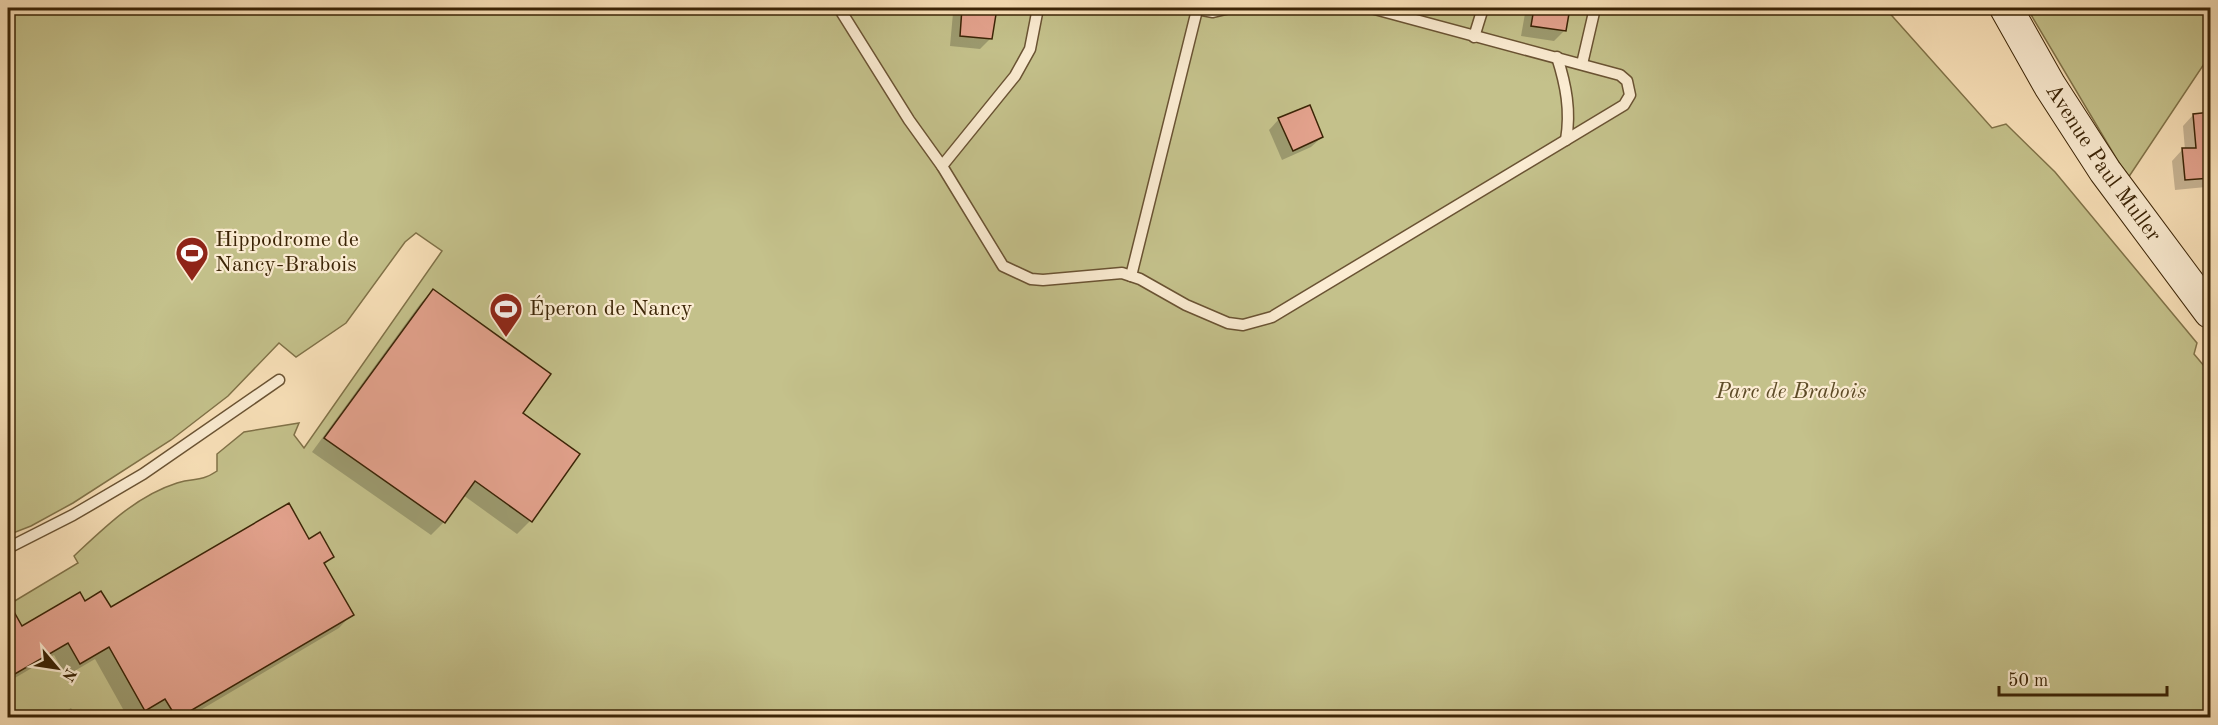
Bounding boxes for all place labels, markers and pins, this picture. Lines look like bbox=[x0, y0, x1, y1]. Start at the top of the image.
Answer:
place label: Hippodrome de Nancy-Brabois bbox=[215, 229, 359, 276]
sports icon: Hippodrome de Nancy-Brabois bbox=[174, 235, 210, 282]
sports icon: Éperon de Nancy bbox=[488, 291, 524, 338]
place label: Éperon de Nancy bbox=[529, 295, 693, 320]

